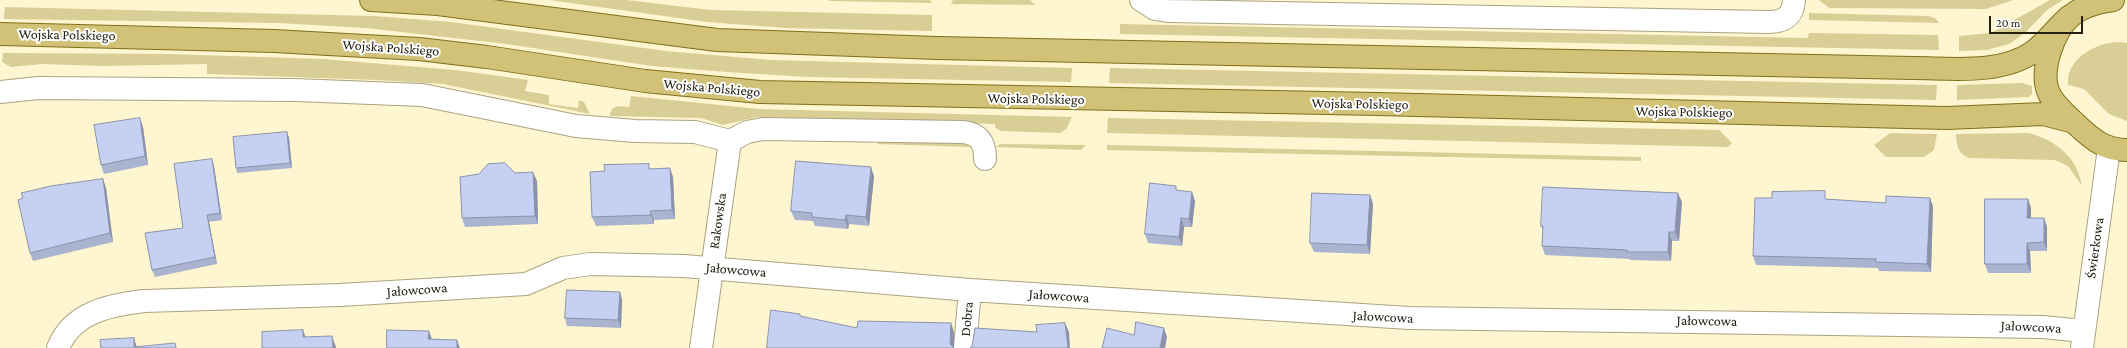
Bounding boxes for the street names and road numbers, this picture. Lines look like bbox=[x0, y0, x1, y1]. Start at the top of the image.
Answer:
street label: Wojska Polskiego bbox=[18, 26, 116, 44]
street label: Wojska Polskiego bbox=[342, 36, 440, 60]
street label: Wojska Polskiego bbox=[663, 75, 761, 101]
street label: Wojska Polskiego bbox=[987, 90, 1085, 108]
street label: Wojska Polskiego bbox=[1311, 95, 1409, 113]
street label: Wojska Polskiego bbox=[1635, 103, 1733, 121]
street label: Rakowska bbox=[706, 192, 730, 250]
street label: Świerkowa bbox=[2082, 216, 2108, 280]
street label: Jałowcowa bbox=[705, 259, 767, 281]
street label: Jałowcowa bbox=[386, 280, 448, 300]
street label: Jałowcowa bbox=[1028, 286, 1090, 306]
street label: Dobra bbox=[957, 301, 977, 337]
street label: Jałowcowa bbox=[1352, 307, 1414, 327]
street label: Jałowcowa bbox=[1676, 312, 1738, 330]
street label: Jałowcowa bbox=[2000, 317, 2062, 337]

